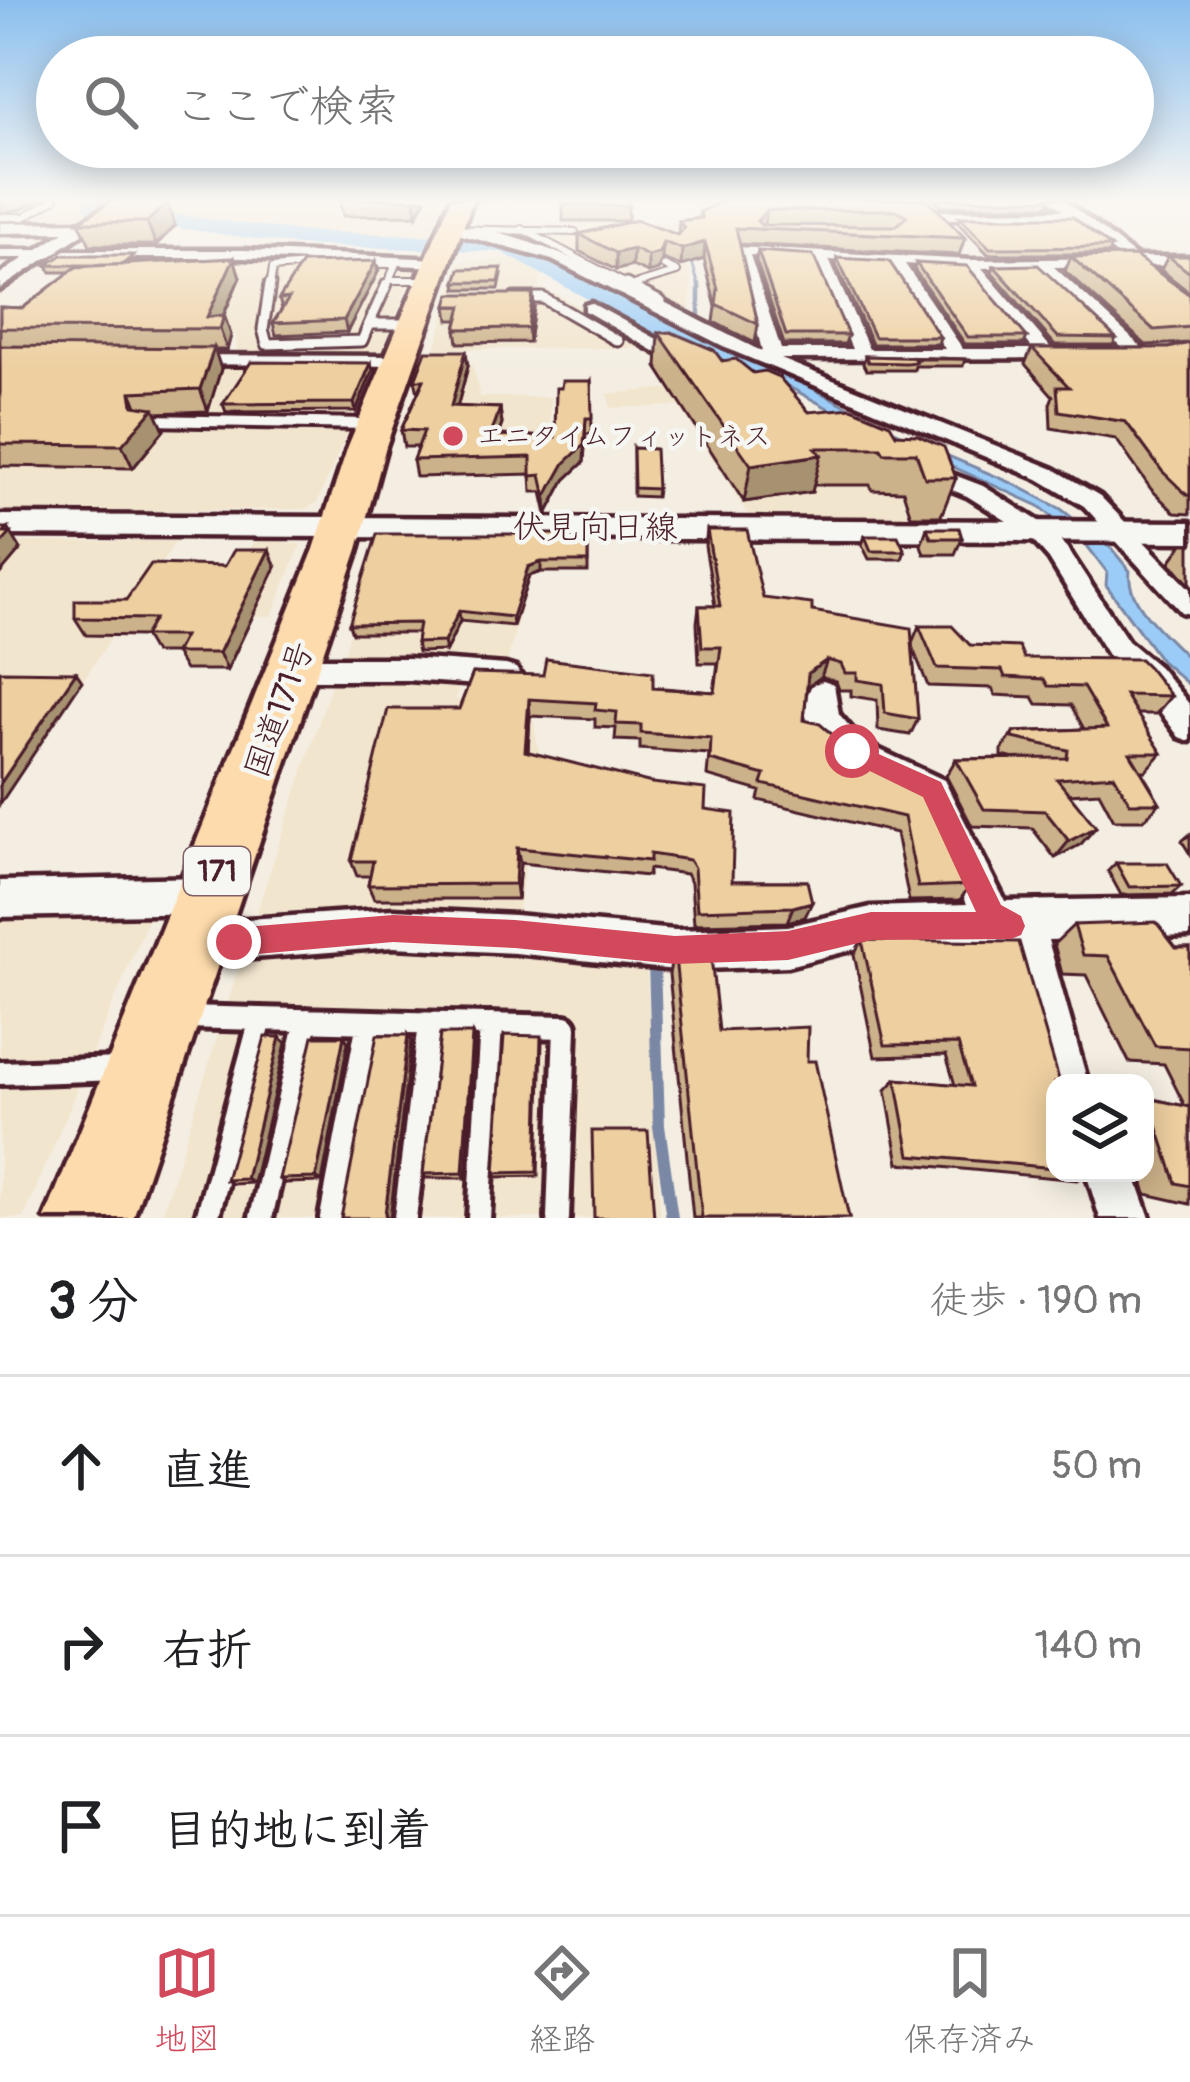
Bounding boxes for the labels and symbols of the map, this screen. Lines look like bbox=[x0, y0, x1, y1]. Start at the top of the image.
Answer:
place label: エニタイムフィットネス bbox=[477, 420, 771, 453]
marker: エニタイムフィットネス bbox=[440, 423, 466, 449]
street label: 伏見向日線 bbox=[513, 507, 678, 548]
street label: 国道171号 bbox=[236, 636, 323, 783]
route start bbox=[825, 724, 879, 778]
road number: 171 bbox=[184, 847, 250, 895]
route end bbox=[207, 915, 261, 969]

